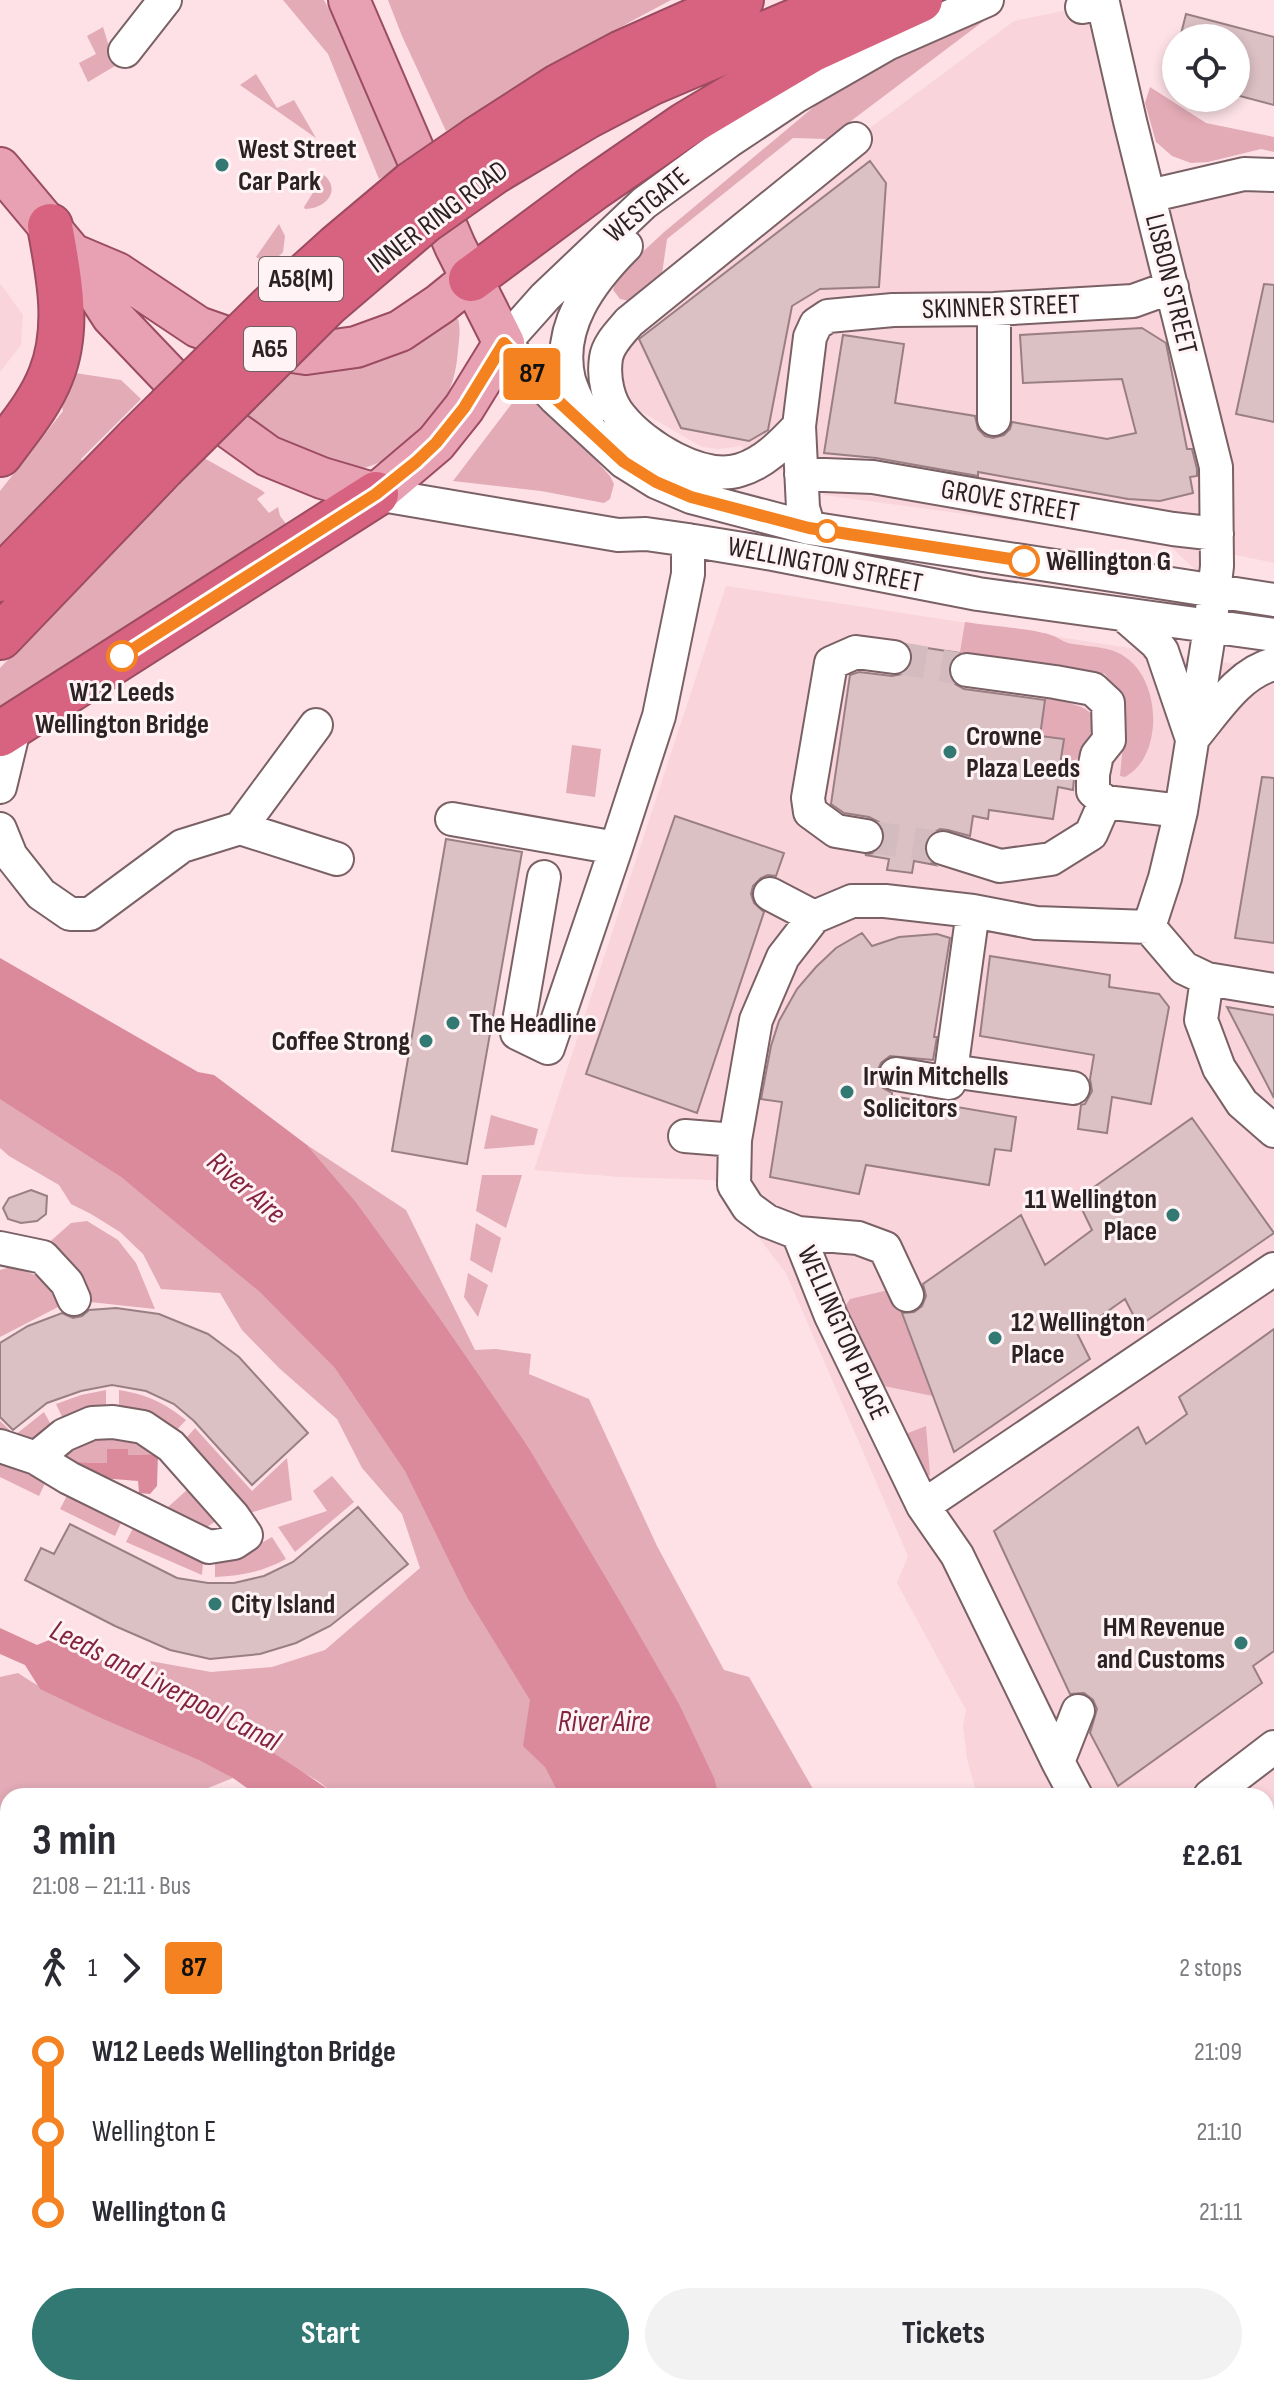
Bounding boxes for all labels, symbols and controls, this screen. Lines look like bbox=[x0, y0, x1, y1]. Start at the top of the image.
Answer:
map controls bbox=[1162, 24, 1250, 112]
button: locate bbox=[1162, 24, 1250, 112]
place label: West Street Car Park bbox=[238, 133, 357, 198]
street label: INNER RING ROAD bbox=[362, 154, 514, 280]
marker: West Street Car Park bbox=[213, 156, 231, 174]
street label: WESTGATE bbox=[598, 160, 696, 250]
street label: LISBON STREET bbox=[1138, 210, 1204, 358]
road number: A58(M) bbox=[259, 257, 343, 301]
street label: SKINNER STREET bbox=[921, 288, 1081, 326]
road number: A65 bbox=[244, 327, 296, 371]
line badge: 87 bbox=[496, 348, 568, 400]
text: 87 bbox=[519, 357, 545, 390]
street label: GROVE STREET bbox=[938, 473, 1082, 529]
unlabelled marker bbox=[816, 520, 838, 542]
street label: WELLINGTON STREET bbox=[725, 530, 925, 600]
place label: Wellington G bbox=[1046, 545, 1171, 578]
marker: Wellington G bbox=[1009, 546, 1039, 576]
marker: W12 Leeds Wellington Bridge bbox=[107, 641, 137, 671]
place label: W12 Leeds Wellington Bridge bbox=[35, 676, 209, 741]
place label: Crowne Plaza Leeds bbox=[966, 720, 1080, 785]
marker: Crowne Plaza Leeds bbox=[941, 743, 959, 761]
place label: The Headline bbox=[469, 1007, 596, 1040]
marker: The Headline bbox=[444, 1014, 462, 1032]
place label: Coffee Strong bbox=[272, 1025, 410, 1058]
marker: Coffee Strong bbox=[417, 1032, 435, 1050]
place label: Irwin Mitchells Solicitors bbox=[863, 1060, 1009, 1125]
marker: Irwin Mitchells Solicitors bbox=[838, 1083, 856, 1101]
water label: River Aire bbox=[199, 1144, 293, 1232]
place label: 11 Wellington Place bbox=[1024, 1183, 1157, 1248]
marker: 11 Wellington Place bbox=[1164, 1206, 1182, 1224]
street label: WELLINGTON PLACE bbox=[790, 1241, 896, 1425]
place label: 12 Wellington Place bbox=[1011, 1306, 1145, 1371]
marker: 12 Wellington Place bbox=[986, 1329, 1004, 1347]
place label: City Island bbox=[231, 1588, 335, 1621]
marker: City Island bbox=[206, 1595, 224, 1613]
place label: HM Revenue and Customs bbox=[1097, 1611, 1225, 1676]
water label: Leeds and Liverpool Canal bbox=[44, 1612, 288, 1760]
marker: HM Revenue and Customs bbox=[1232, 1634, 1250, 1652]
water label: River Aire bbox=[558, 1704, 651, 1740]
text: 3 min bbox=[32, 1814, 116, 1867]
text: £2.61 bbox=[1181, 1838, 1242, 1874]
text: 21:08 – 21:11 · Bus bbox=[32, 1871, 191, 1902]
icon: walk bbox=[32, 1946, 76, 1990]
icon: forward bbox=[109, 1946, 153, 1990]
text: 87 bbox=[181, 1951, 206, 1984]
text: 1 bbox=[88, 1953, 97, 1984]
text: 2 stops bbox=[1179, 1953, 1242, 1984]
text: W12 Leeds Wellington Bridge bbox=[92, 2034, 396, 2070]
text: 21:09 bbox=[1194, 2037, 1242, 2068]
text: Wellington E bbox=[92, 2114, 216, 2150]
text: 21:10 bbox=[1196, 2117, 1242, 2148]
text: Wellington G bbox=[92, 2194, 226, 2230]
text: 21:11 bbox=[1199, 2197, 1242, 2228]
button: Start bbox=[32, 2288, 629, 2380]
button: Tickets bbox=[645, 2288, 1242, 2380]

